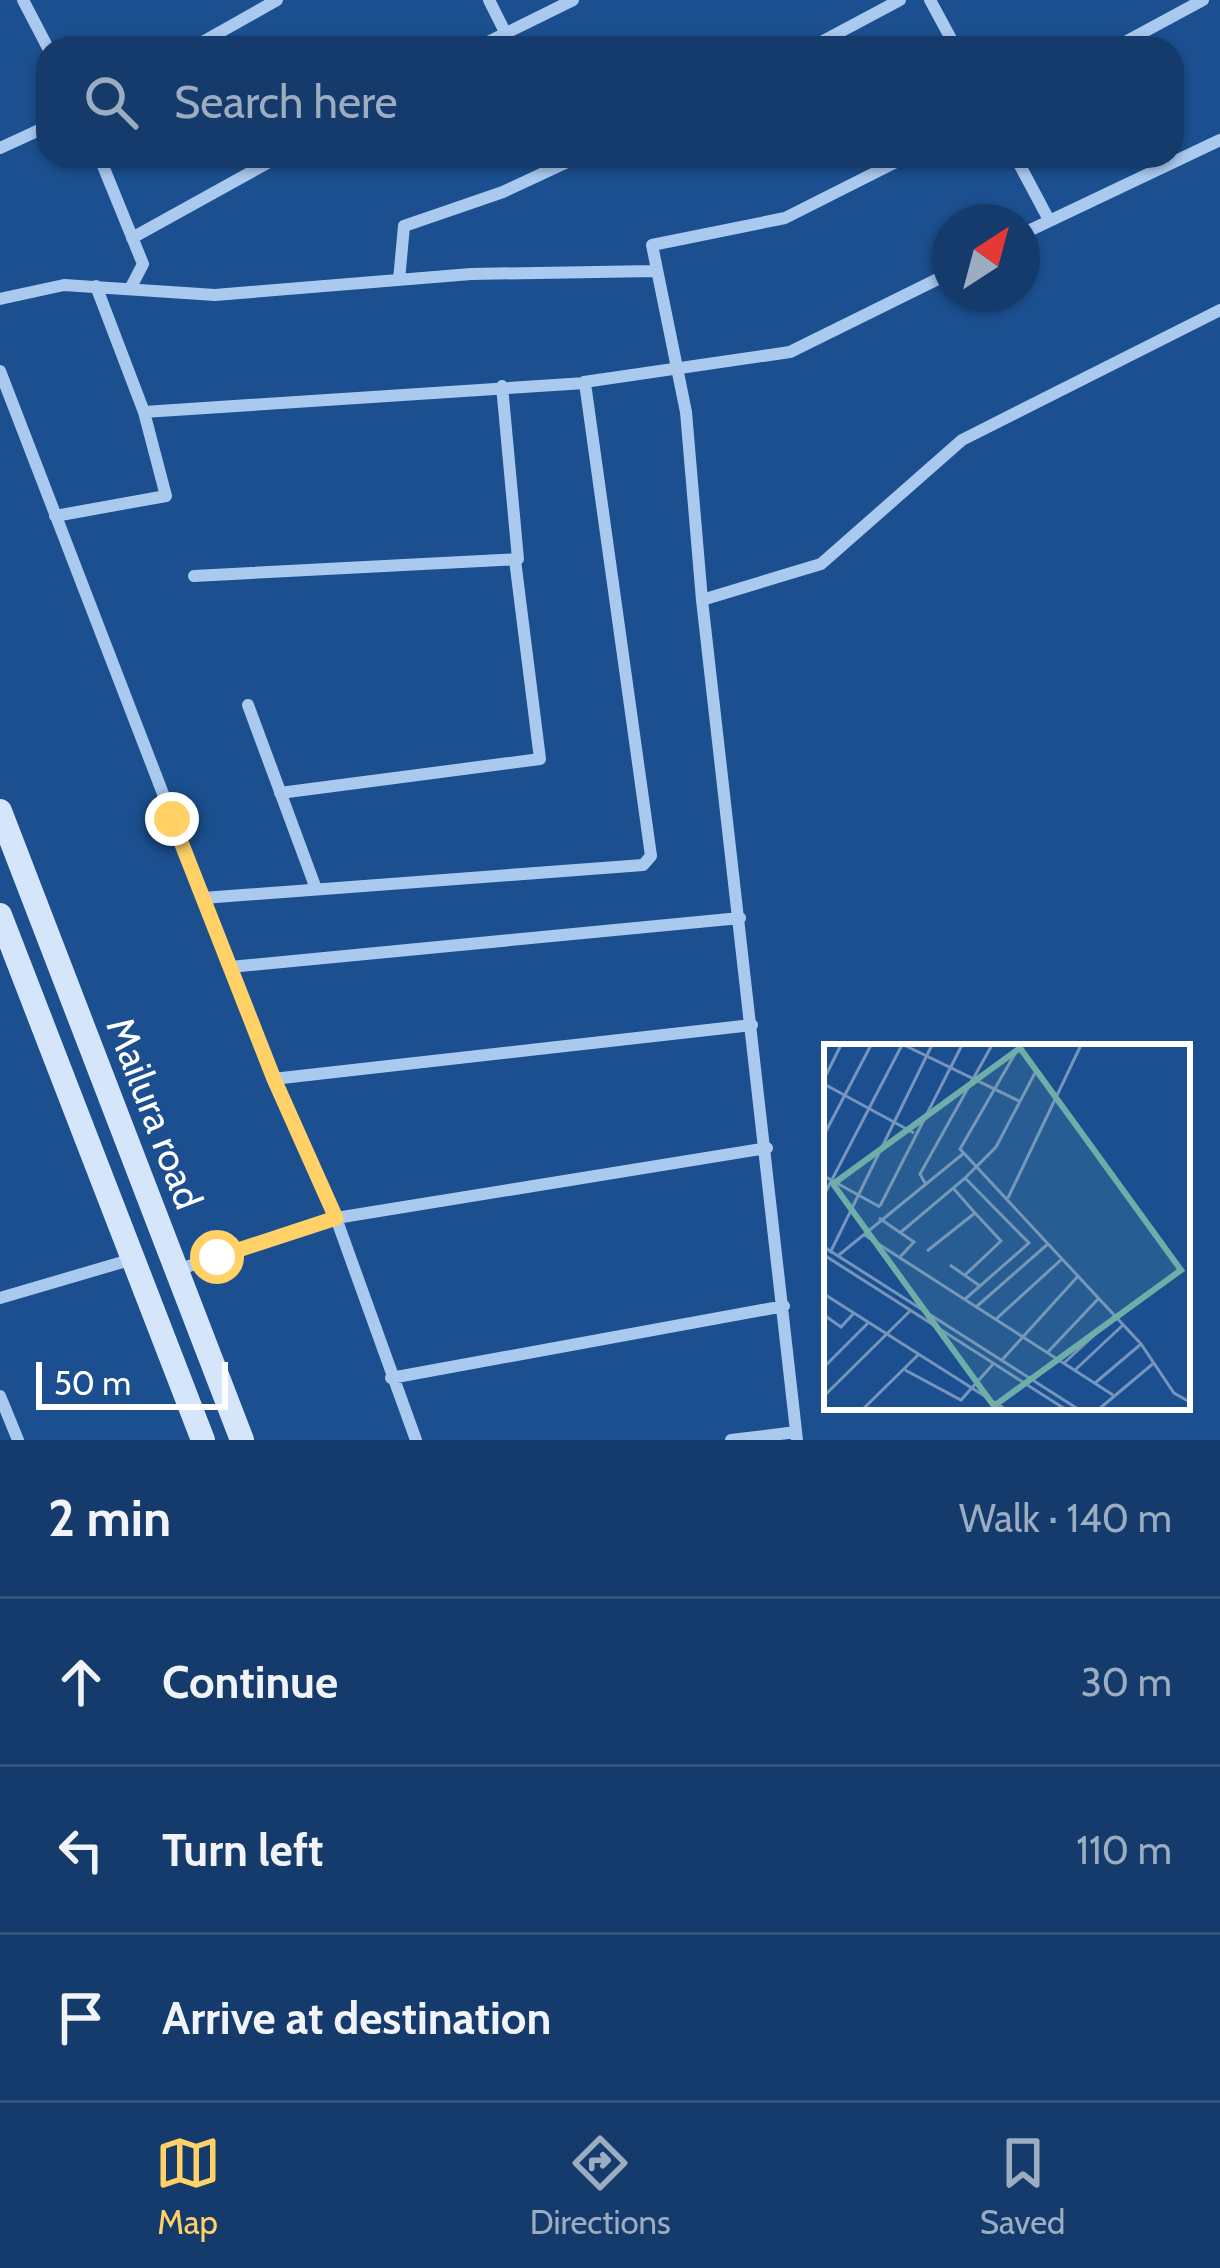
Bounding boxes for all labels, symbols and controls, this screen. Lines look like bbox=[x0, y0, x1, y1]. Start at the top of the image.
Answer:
search box bbox=[36, 36, 1184, 168]
icon: search bbox=[78, 69, 144, 135]
text: Search here bbox=[174, 75, 398, 129]
north arrow bbox=[932, 204, 1040, 312]
route end bbox=[145, 792, 199, 846]
street label: Mailura road bbox=[97, 1010, 213, 1216]
inset map bbox=[824, 1044, 1190, 1410]
route start bbox=[190, 1230, 244, 1284]
scale bar bbox=[36, 1356, 228, 1409]
text: 50 m bbox=[54, 1363, 131, 1403]
text: 2 min bbox=[48, 1487, 171, 1549]
text: Walk · 140 m bbox=[959, 1494, 1172, 1542]
icon: ahead bbox=[48, 1649, 114, 1715]
text: Continue bbox=[162, 1655, 338, 1709]
text: 30 m bbox=[1081, 1658, 1172, 1706]
icon: left bbox=[48, 1817, 114, 1883]
text: Turn left bbox=[162, 1823, 324, 1877]
text: 110 m bbox=[1076, 1826, 1172, 1874]
icon: arrive bbox=[48, 1985, 114, 2051]
text: Arrive at destination bbox=[162, 1991, 551, 2045]
tab: Map bbox=[155, 2130, 221, 2242]
tab: Directions bbox=[530, 2130, 671, 2242]
tab: Saved bbox=[980, 2130, 1065, 2242]

